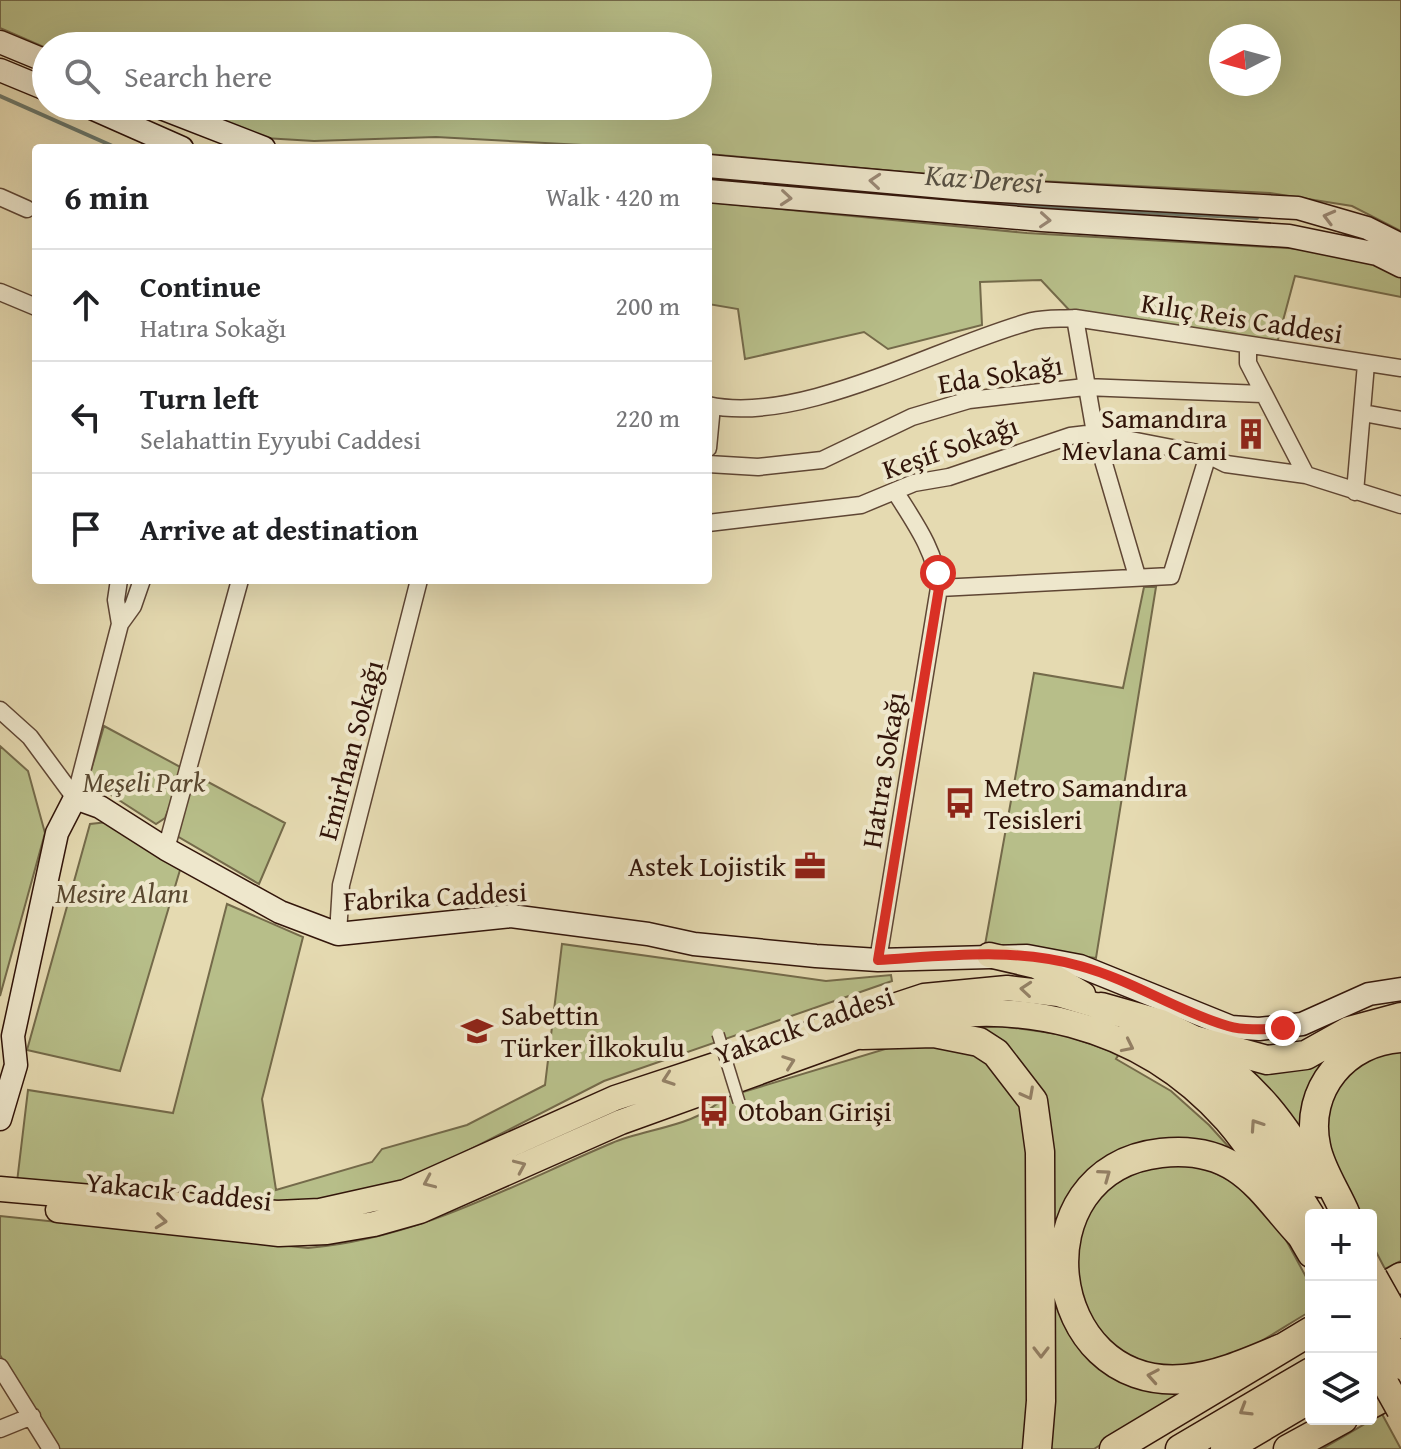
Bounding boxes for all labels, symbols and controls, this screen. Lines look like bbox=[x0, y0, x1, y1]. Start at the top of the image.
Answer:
north arrow bbox=[1209, 24, 1281, 96]
search box bbox=[32, 32, 712, 120]
icon: search bbox=[60, 54, 104, 98]
text: Search here bbox=[124, 54, 272, 98]
water label: Kaz Deresi bbox=[923, 152, 1045, 204]
text: 6 min bbox=[64, 172, 149, 221]
one-way arrow bbox=[868, 173, 881, 190]
text: Walk · 420 m bbox=[546, 177, 680, 216]
one-way arrow bbox=[780, 189, 793, 206]
one-way arrow bbox=[1322, 209, 1336, 226]
one-way arrow bbox=[1039, 211, 1052, 228]
text: Continue bbox=[140, 264, 261, 308]
street label: Kılıç Reis Caddesi bbox=[1138, 281, 1346, 354]
icon: ahead bbox=[64, 283, 108, 327]
text: 200 m bbox=[615, 286, 680, 325]
text: Hatıra Sokağı bbox=[140, 308, 286, 347]
street label: Eda Sokağı bbox=[935, 343, 1065, 404]
text: Turn left bbox=[140, 376, 259, 420]
icon: left bbox=[64, 395, 108, 439]
place label: Samandıra Mevlana Cami bbox=[1062, 397, 1228, 470]
text: 220 m bbox=[615, 398, 680, 437]
street label: Keşif Sokağı bbox=[876, 404, 1023, 489]
building icon: Samandıra Mevlana Cami bbox=[1234, 417, 1268, 451]
text: Selahattin Eyyubi Caddesi bbox=[140, 420, 421, 459]
icon: arrive bbox=[64, 507, 108, 551]
text: Arrive at destination bbox=[140, 507, 418, 551]
route start bbox=[920, 555, 956, 591]
street label: Emirhan Sokağı bbox=[306, 655, 393, 844]
street label: Hatıra Sokağı bbox=[850, 689, 915, 851]
park label: Meşeli Park bbox=[82, 761, 206, 802]
place label: Metro Samandıra Tesisleri bbox=[984, 766, 1188, 839]
bus stop icon: Metro Samandıra Tesisleri bbox=[943, 786, 977, 820]
place label: Astek Lojistik bbox=[628, 845, 787, 886]
office icon: Astek Lojistik bbox=[793, 849, 827, 883]
street label: Fabrika Caddesi bbox=[342, 870, 528, 921]
park label: Mesire Alanı bbox=[55, 872, 189, 913]
street label: Yakacık Caddesi bbox=[709, 975, 899, 1074]
one-way arrow bbox=[1019, 981, 1032, 998]
place label: Sabettin Türker İlkokulu bbox=[501, 994, 685, 1067]
route end bbox=[1265, 1010, 1301, 1046]
school or university icon: Sabettin Türker İlkokulu bbox=[460, 1014, 494, 1048]
one-way arrow bbox=[1119, 1036, 1134, 1052]
one-way arrow bbox=[781, 1055, 795, 1072]
one-way arrow bbox=[662, 1070, 676, 1086]
one-way arrow bbox=[1018, 1086, 1033, 1100]
place label: Otoban Girişi bbox=[738, 1090, 892, 1131]
bus stop icon: Otoban Girişi bbox=[697, 1094, 731, 1128]
one-way arrow bbox=[1251, 1119, 1266, 1133]
street label: Yakacık Caddesi bbox=[84, 1160, 274, 1221]
one-way arrow bbox=[512, 1160, 527, 1176]
one-way arrow bbox=[1097, 1170, 1111, 1185]
one-way arrow bbox=[423, 1173, 438, 1189]
map controls bbox=[1305, 1209, 1377, 1425]
button: + bbox=[1305, 1209, 1377, 1281]
one-way arrow bbox=[155, 1213, 168, 1230]
button: − bbox=[1305, 1281, 1377, 1353]
one-way arrow bbox=[1032, 1346, 1050, 1359]
button: layers bbox=[1305, 1353, 1377, 1425]
one-way arrow bbox=[1147, 1369, 1160, 1386]
one-way arrow bbox=[1239, 1401, 1254, 1416]

